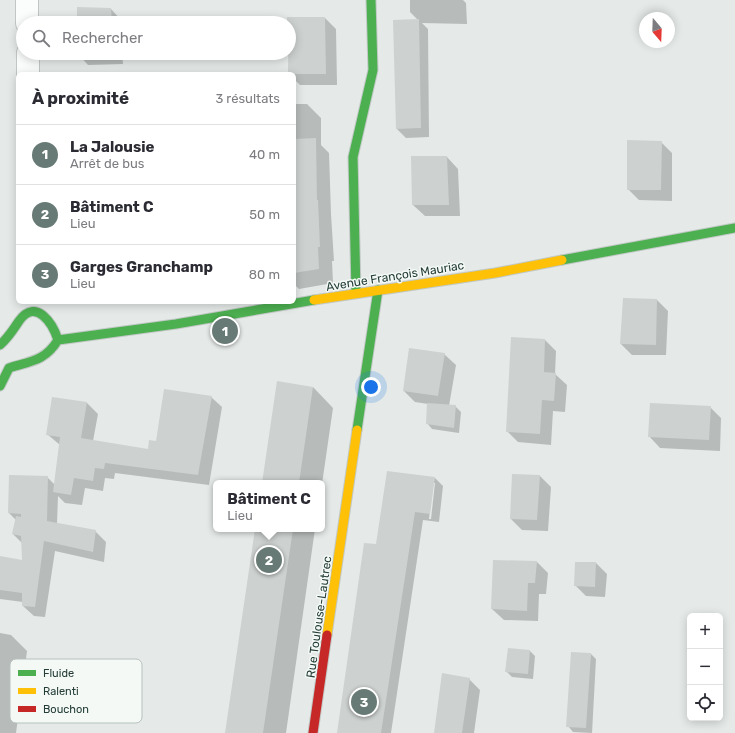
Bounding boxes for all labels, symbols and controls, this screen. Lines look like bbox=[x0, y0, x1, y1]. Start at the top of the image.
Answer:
north arrow bbox=[639, 12, 675, 48]
search box bbox=[16, 16, 296, 60]
icon: search bbox=[30, 27, 52, 49]
text: Rechercher bbox=[62, 29, 143, 47]
text: À proximité bbox=[32, 88, 129, 108]
text: 3 résultats bbox=[215, 91, 280, 106]
text: La Jalousie bbox=[70, 138, 154, 156]
text: 1 bbox=[42, 147, 48, 162]
text: 40 m bbox=[249, 147, 280, 162]
text: Arrêt de bus bbox=[70, 156, 144, 171]
text: Bâtiment C bbox=[70, 198, 154, 216]
text: 2 bbox=[41, 207, 49, 222]
text: 50 m bbox=[249, 207, 280, 222]
text: Lieu bbox=[70, 216, 96, 231]
text: Garges Granchamp bbox=[70, 258, 213, 276]
street label: Avenue François Mauriac bbox=[325, 258, 465, 294]
text: 3 bbox=[41, 267, 49, 282]
text: 80 m bbox=[249, 267, 280, 282]
text: Lieu bbox=[70, 276, 96, 291]
pin: 1 bbox=[212, 316, 238, 346]
your location bbox=[361, 377, 381, 397]
popup bbox=[213, 480, 325, 532]
text: Bâtiment C bbox=[227, 490, 311, 508]
text: Lieu bbox=[227, 508, 253, 523]
pin: 2 bbox=[256, 545, 282, 575]
street label: Rue Toulouse-Lautrec bbox=[304, 555, 335, 679]
map controls bbox=[687, 613, 723, 721]
button: + bbox=[687, 613, 723, 649]
button: − bbox=[687, 649, 723, 685]
legend bbox=[10, 659, 142, 723]
text: Fluide bbox=[43, 667, 74, 680]
text: Ralenti bbox=[43, 685, 79, 698]
button: locate bbox=[687, 685, 723, 721]
pin: 3 bbox=[351, 687, 377, 717]
text: Bouchon bbox=[43, 703, 89, 716]

